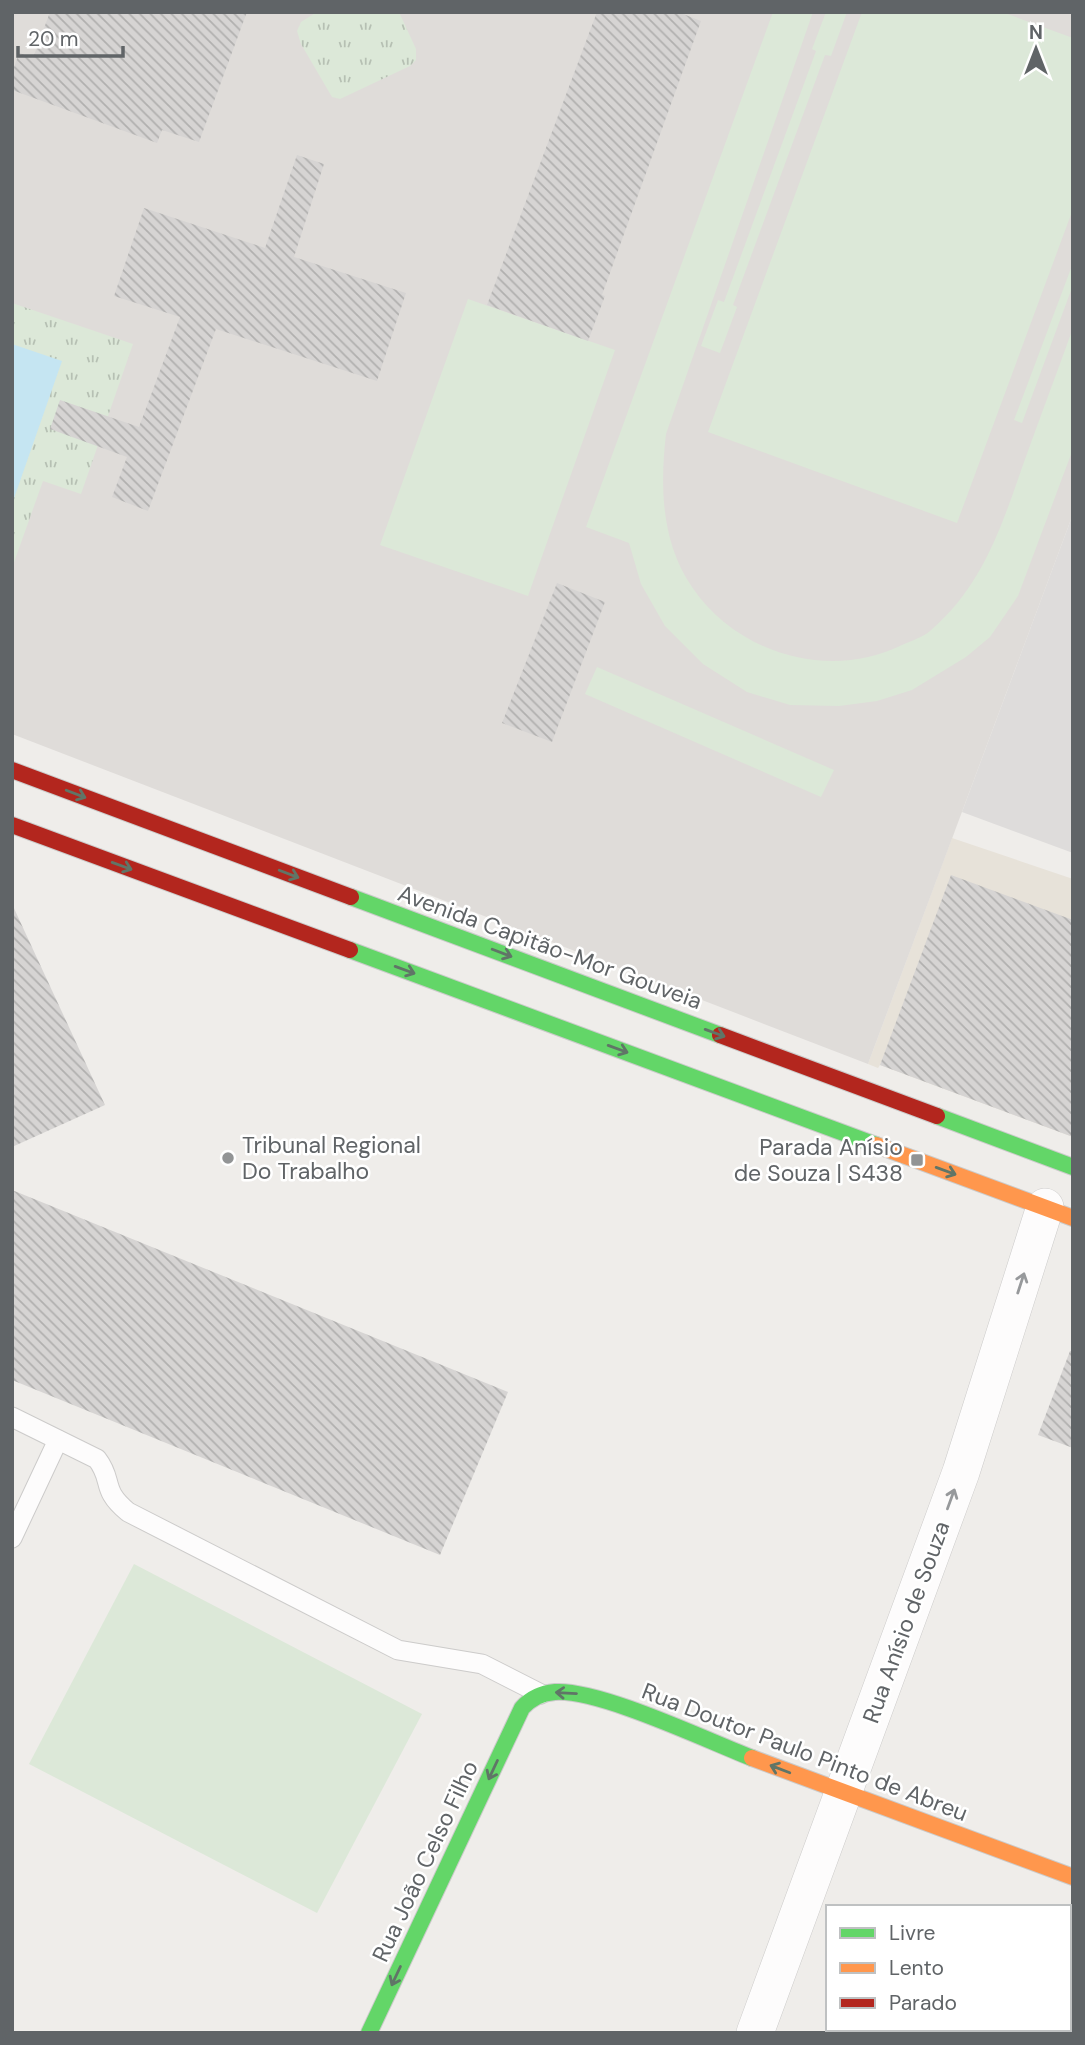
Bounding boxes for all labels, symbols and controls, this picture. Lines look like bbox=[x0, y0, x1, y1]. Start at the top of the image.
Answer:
scale bar bbox=[18, 14, 122, 58]
north arrow bbox=[1001, 14, 1071, 84]
text: N bbox=[1029, 20, 1043, 45]
text: 20 m bbox=[28, 25, 79, 53]
one-way arrow bbox=[65, 788, 87, 801]
one-way arrow bbox=[111, 860, 133, 873]
one-way arrow bbox=[278, 868, 300, 881]
street label: Avenida Capitão-Mor Gouveia bbox=[394, 878, 706, 1016]
one-way arrow bbox=[491, 948, 513, 961]
one-way arrow bbox=[393, 965, 415, 977]
one-way arrow bbox=[704, 1028, 726, 1040]
one-way arrow bbox=[606, 1044, 628, 1057]
place label: Tribunal Regional Do Trabalho bbox=[242, 1130, 421, 1186]
place label: Parada Anísio de Souza | S438 bbox=[734, 1132, 903, 1188]
marker: Tribunal Regional Do Trabalho bbox=[220, 1150, 236, 1166]
marker: Parada Anísio de Souza | S438 bbox=[909, 1152, 925, 1168]
one-way arrow bbox=[935, 1166, 956, 1178]
one-way arrow bbox=[1015, 1272, 1028, 1294]
one-way arrow bbox=[945, 1489, 958, 1510]
street label: Rua Anísio de Souza bbox=[856, 1517, 956, 1727]
street label: Rua Doutor Paulo Pinto de Abreu bbox=[638, 1676, 972, 1828]
one-way arrow bbox=[555, 1686, 578, 1699]
street label: Rua João Celso Filho bbox=[365, 1756, 485, 1966]
one-way arrow bbox=[486, 1759, 499, 1780]
one-way arrow bbox=[769, 1761, 791, 1774]
legend bbox=[826, 1905, 1071, 2031]
text: Livre bbox=[889, 1919, 936, 1947]
text: Lento bbox=[889, 1954, 944, 1982]
one-way arrow bbox=[389, 1965, 402, 1986]
text: Parado bbox=[889, 1989, 957, 2017]

